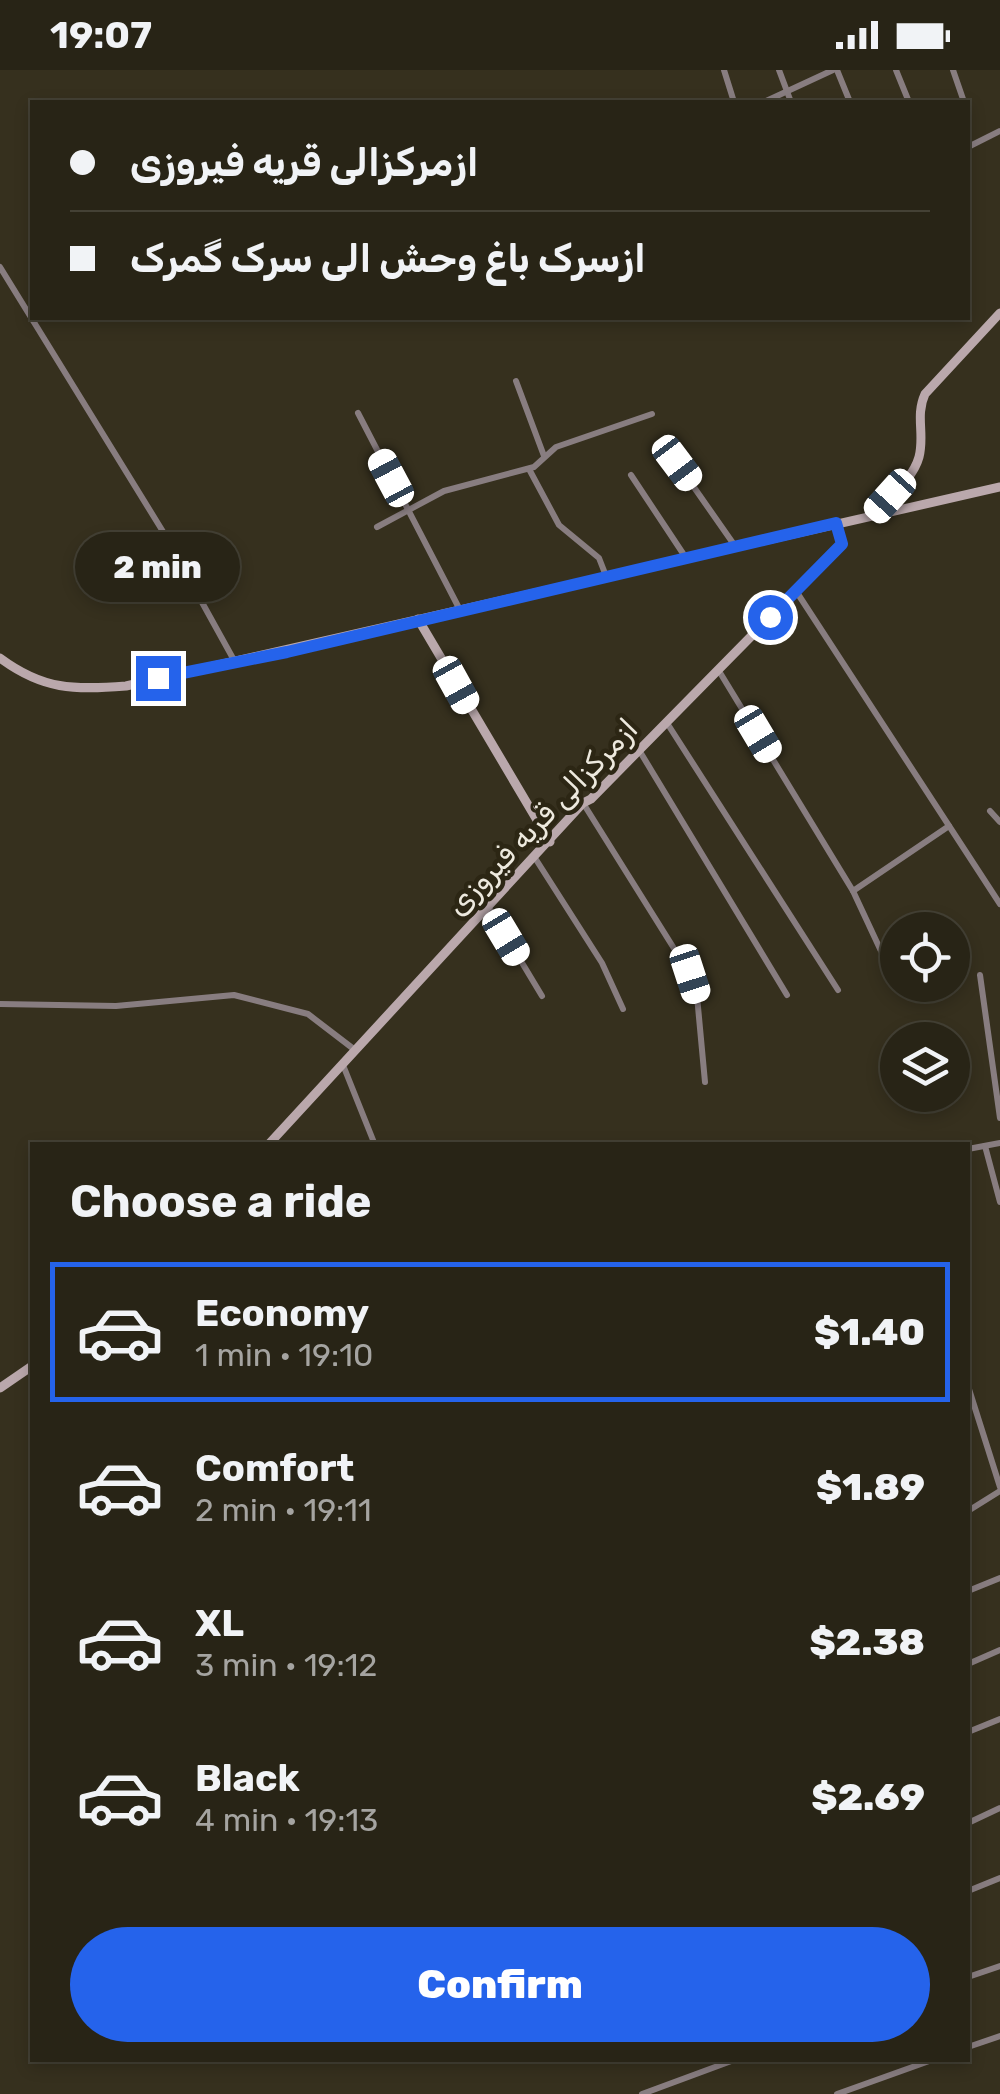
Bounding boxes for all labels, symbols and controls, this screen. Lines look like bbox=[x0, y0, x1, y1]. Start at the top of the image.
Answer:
text: 19:07 bbox=[50, 12, 152, 58]
text: ازمرکزالی قریه فیروزی bbox=[130, 140, 479, 186]
text: ازسرک باغ وحش الی سرک گمرک bbox=[130, 236, 646, 282]
car bbox=[647, 430, 707, 496]
car bbox=[364, 444, 418, 512]
car bbox=[859, 464, 921, 528]
callout: 2 min bbox=[76, 533, 240, 603]
text: 2 min bbox=[113, 548, 202, 586]
route start bbox=[748, 595, 793, 640]
car bbox=[428, 651, 484, 719]
route end bbox=[136, 656, 181, 701]
car bbox=[730, 701, 786, 767]
street label: ازمرکزالی قریه فیروزی bbox=[439, 711, 645, 923]
car bbox=[478, 904, 534, 970]
map controls bbox=[880, 912, 970, 1112]
button: locate bbox=[880, 912, 970, 1002]
car bbox=[666, 941, 714, 1007]
button: layers bbox=[880, 1022, 970, 1112]
text: Choose a ride bbox=[70, 1175, 372, 1228]
icon: car bbox=[75, 1287, 165, 1377]
text: Economy bbox=[195, 1290, 369, 1336]
text: $1.40 bbox=[814, 1309, 925, 1355]
text: 1 min · 19:10 bbox=[195, 1336, 373, 1374]
icon: car bbox=[75, 1442, 165, 1532]
text: Comfort bbox=[195, 1445, 354, 1491]
text: $1.89 bbox=[816, 1464, 925, 1510]
text: 2 min · 19:11 bbox=[195, 1491, 372, 1529]
icon: car bbox=[75, 1597, 165, 1687]
text: XL bbox=[195, 1600, 244, 1646]
text: $2.38 bbox=[809, 1619, 925, 1665]
text: 3 min · 19:12 bbox=[195, 1646, 377, 1684]
icon: car bbox=[75, 1752, 165, 1842]
text: Black bbox=[195, 1755, 300, 1801]
text: $2.69 bbox=[811, 1774, 925, 1820]
text: 4 min · 19:13 bbox=[195, 1801, 378, 1839]
button: Confirm bbox=[70, 1927, 930, 2042]

